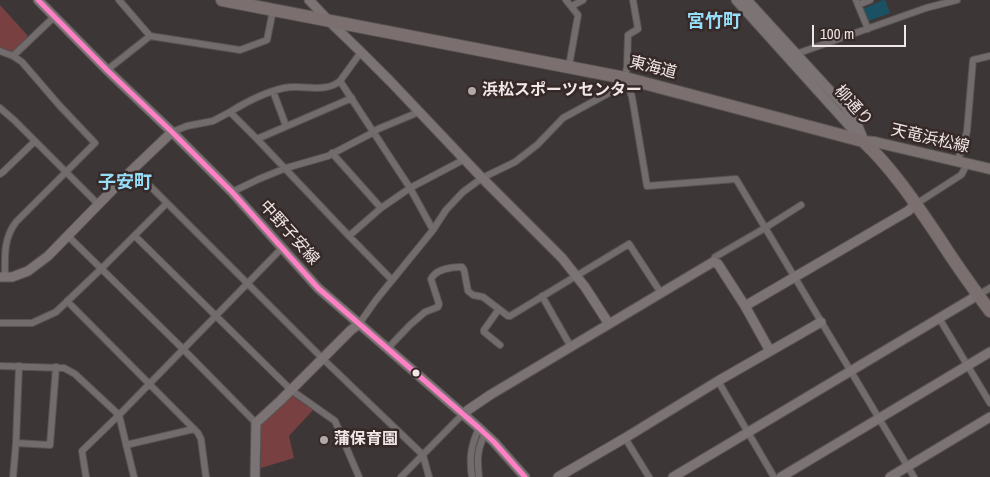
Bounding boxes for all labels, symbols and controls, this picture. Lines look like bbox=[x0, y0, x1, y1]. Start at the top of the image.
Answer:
district label: 宮竹町 bbox=[687, 11, 741, 33]
scale bar bbox=[815, 15, 909, 47]
text: 100 m bbox=[820, 23, 854, 44]
street label: 東海道 bbox=[627, 53, 679, 83]
place label: 浜松スポーツセンター bbox=[482, 81, 642, 101]
street label: 柳通り bbox=[830, 82, 876, 130]
marker: 浜松スポーツセンター bbox=[466, 85, 478, 97]
street label: 天竜浜松線 bbox=[889, 121, 971, 157]
district label: 子安町 bbox=[98, 172, 152, 194]
street label: 中野子安線 bbox=[255, 197, 323, 269]
unlabelled marker bbox=[411, 368, 421, 378]
place label: 蒲保育園 bbox=[334, 430, 398, 450]
marker: 蒲保育園 bbox=[318, 434, 330, 446]

